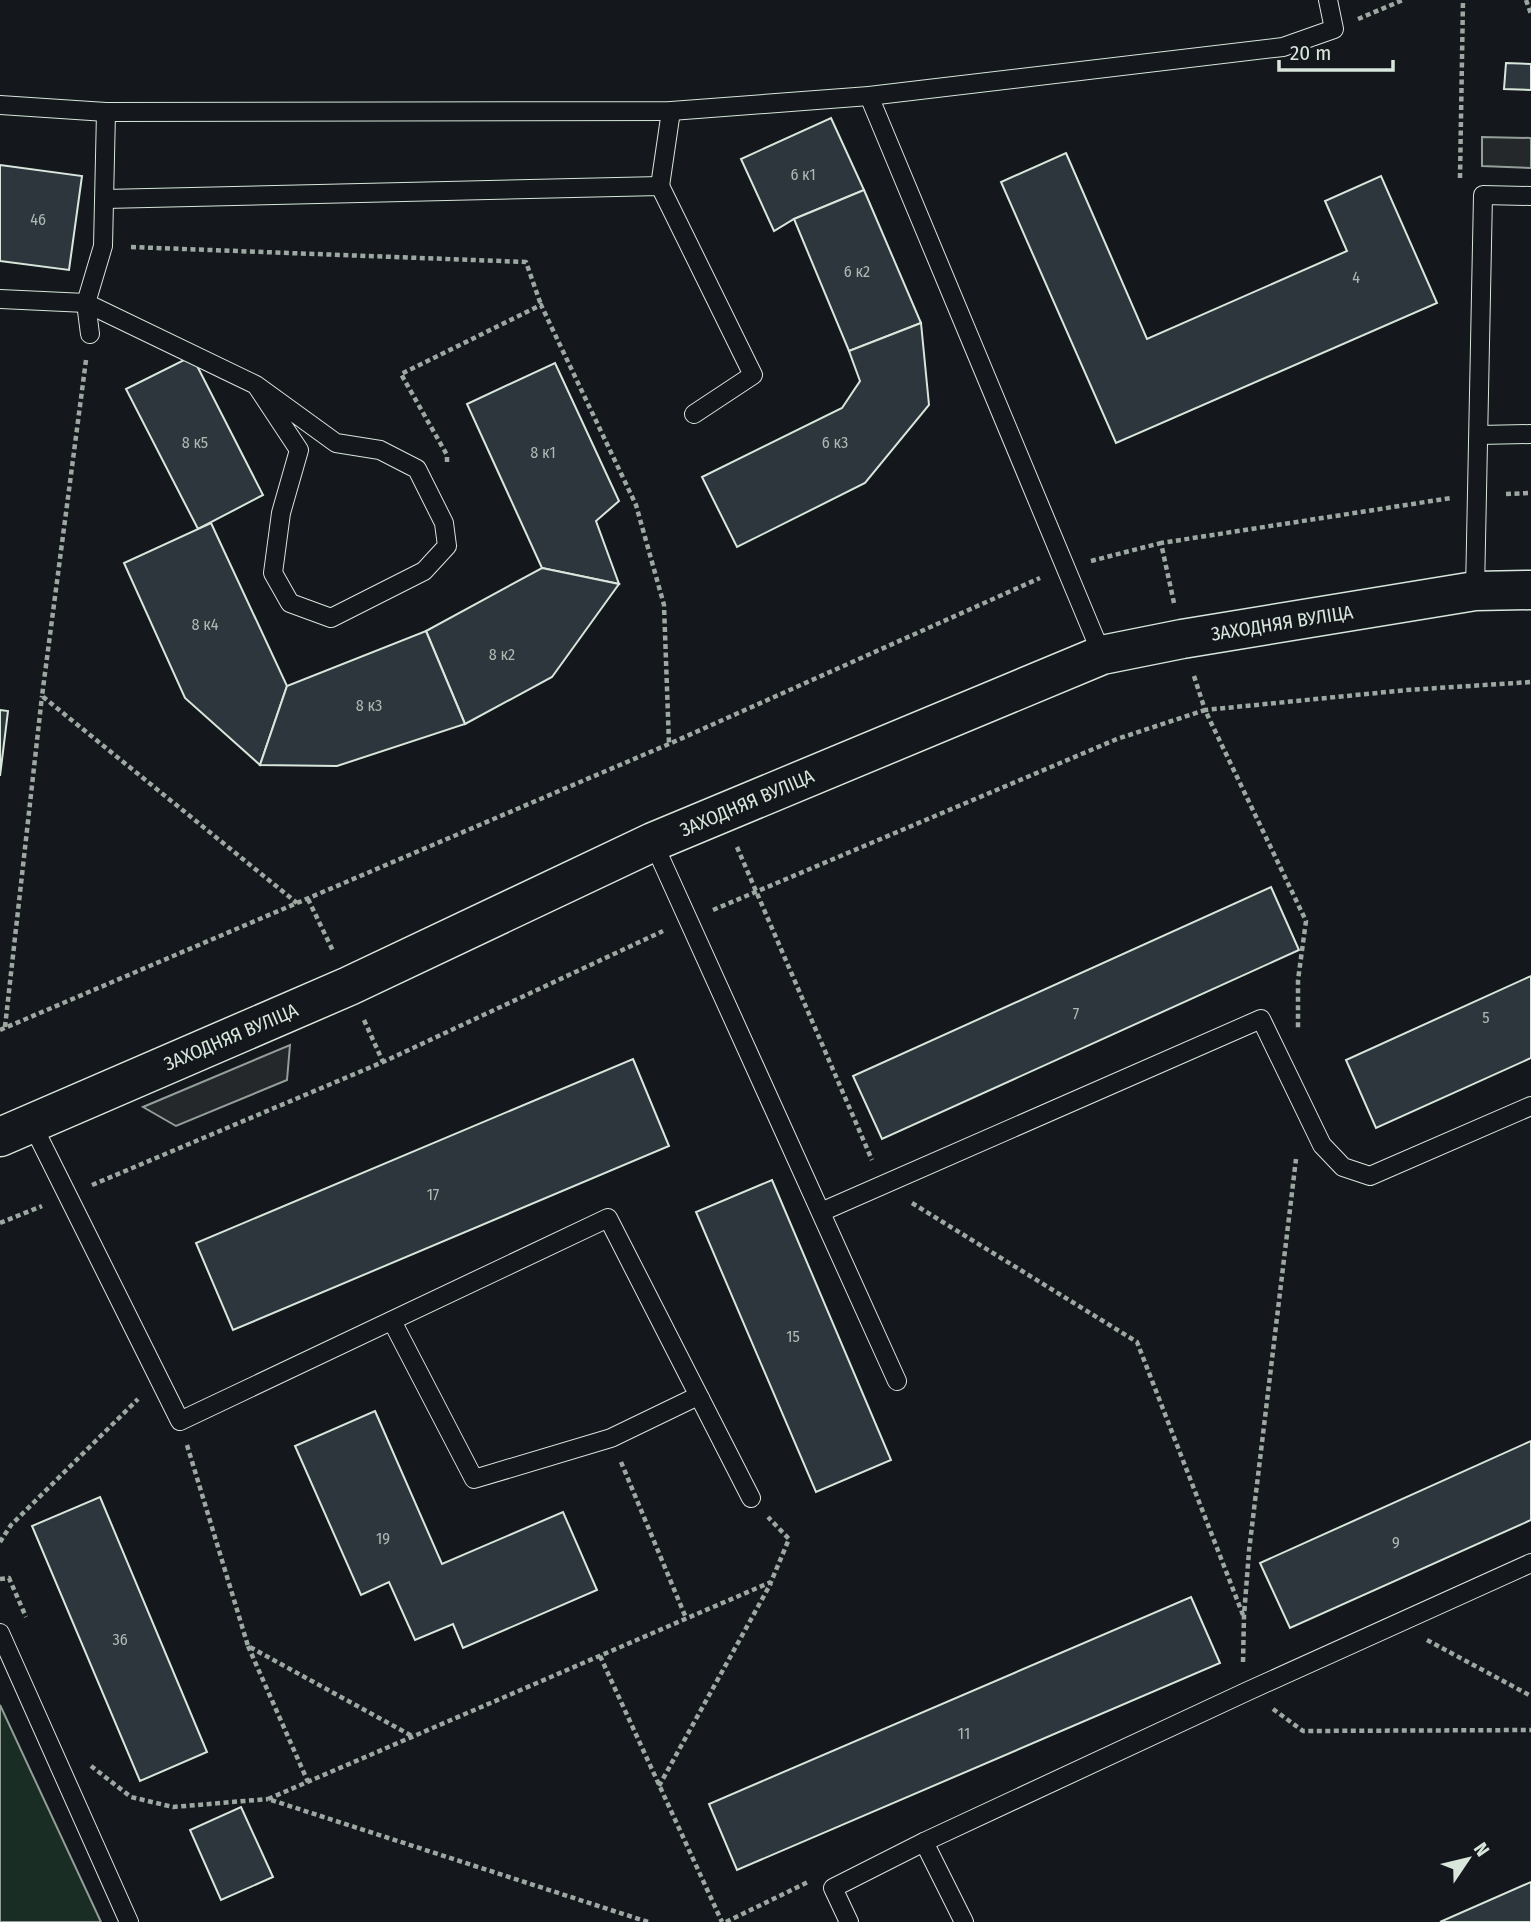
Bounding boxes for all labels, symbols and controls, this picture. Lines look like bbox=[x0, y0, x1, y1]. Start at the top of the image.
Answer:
scale bar bbox=[1279, 28, 1393, 72]
text: 20 m bbox=[1290, 40, 1331, 66]
house number: 6 к1 bbox=[790, 165, 816, 184]
house number: 46 bbox=[30, 210, 46, 229]
house number: 6 к2 bbox=[844, 262, 870, 281]
house number: 4 bbox=[1352, 268, 1360, 287]
house number: 8 к5 bbox=[182, 433, 208, 452]
house number: 6 к3 bbox=[822, 433, 848, 452]
house number: 8 к1 bbox=[530, 443, 556, 462]
street label: ЗАХОДНЯЯ ВУЛІЦА bbox=[1209, 600, 1355, 646]
house number: 8 к4 bbox=[192, 615, 219, 634]
house number: 8 к2 bbox=[489, 645, 515, 664]
house number: 8 к3 bbox=[356, 696, 382, 715]
street label: ЗАХОДНЯЯ ВУЛІЦА bbox=[676, 764, 818, 842]
street label: ЗАХОДНЯЯ ВУЛІЦА bbox=[160, 998, 302, 1076]
house number: 7 bbox=[1073, 1004, 1080, 1023]
house number: 5 bbox=[1482, 1008, 1490, 1027]
house number: 17 bbox=[427, 1185, 440, 1204]
house number: 15 bbox=[786, 1327, 800, 1346]
house number: 19 bbox=[376, 1529, 390, 1548]
house number: 9 bbox=[1392, 1533, 1400, 1552]
house number: 36 bbox=[112, 1630, 128, 1649]
house number: 11 bbox=[958, 1724, 970, 1743]
north arrow bbox=[1433, 1824, 1503, 1894]
text: N bbox=[1469, 1838, 1494, 1861]

